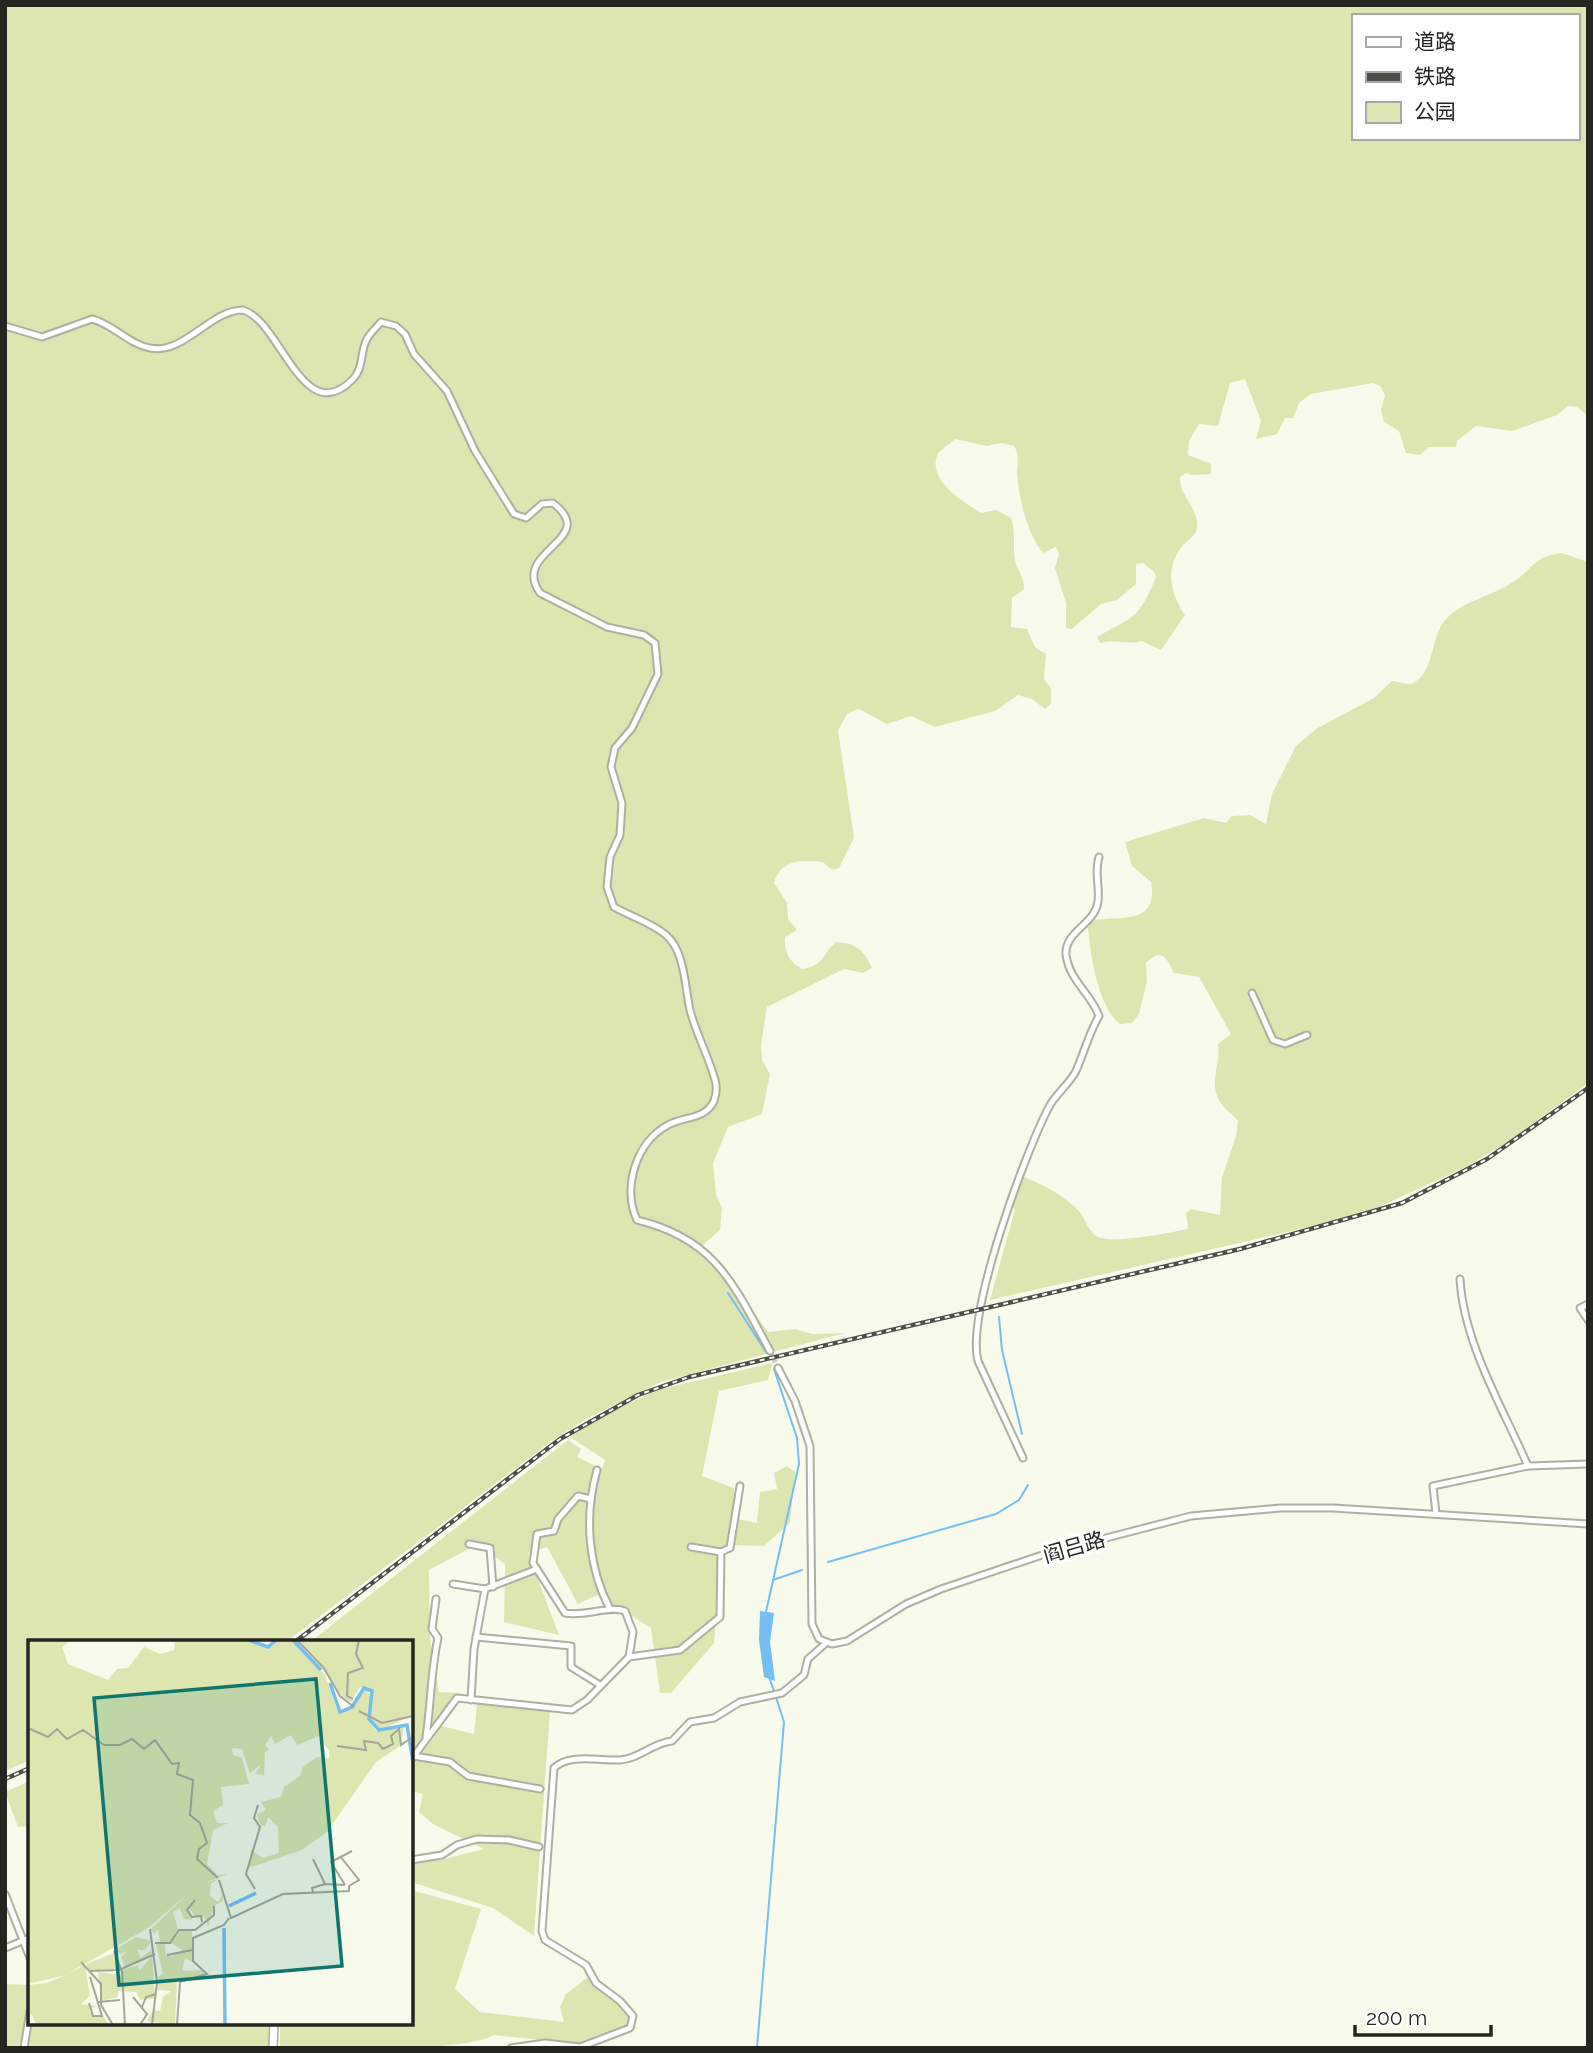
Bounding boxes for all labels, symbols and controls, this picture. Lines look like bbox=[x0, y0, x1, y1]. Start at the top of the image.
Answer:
legend bbox=[1352, 14, 1579, 140]
text: 道路 bbox=[1414, 29, 1456, 54]
text: 铁路 bbox=[1414, 64, 1456, 89]
text: 公园 bbox=[1414, 99, 1456, 124]
street label: 阎吕路 bbox=[1040, 1526, 1108, 1568]
inset map bbox=[28, 1640, 413, 2025]
scale bar bbox=[1355, 1994, 1492, 2038]
text: 200 m bbox=[1366, 2005, 1427, 2030]

